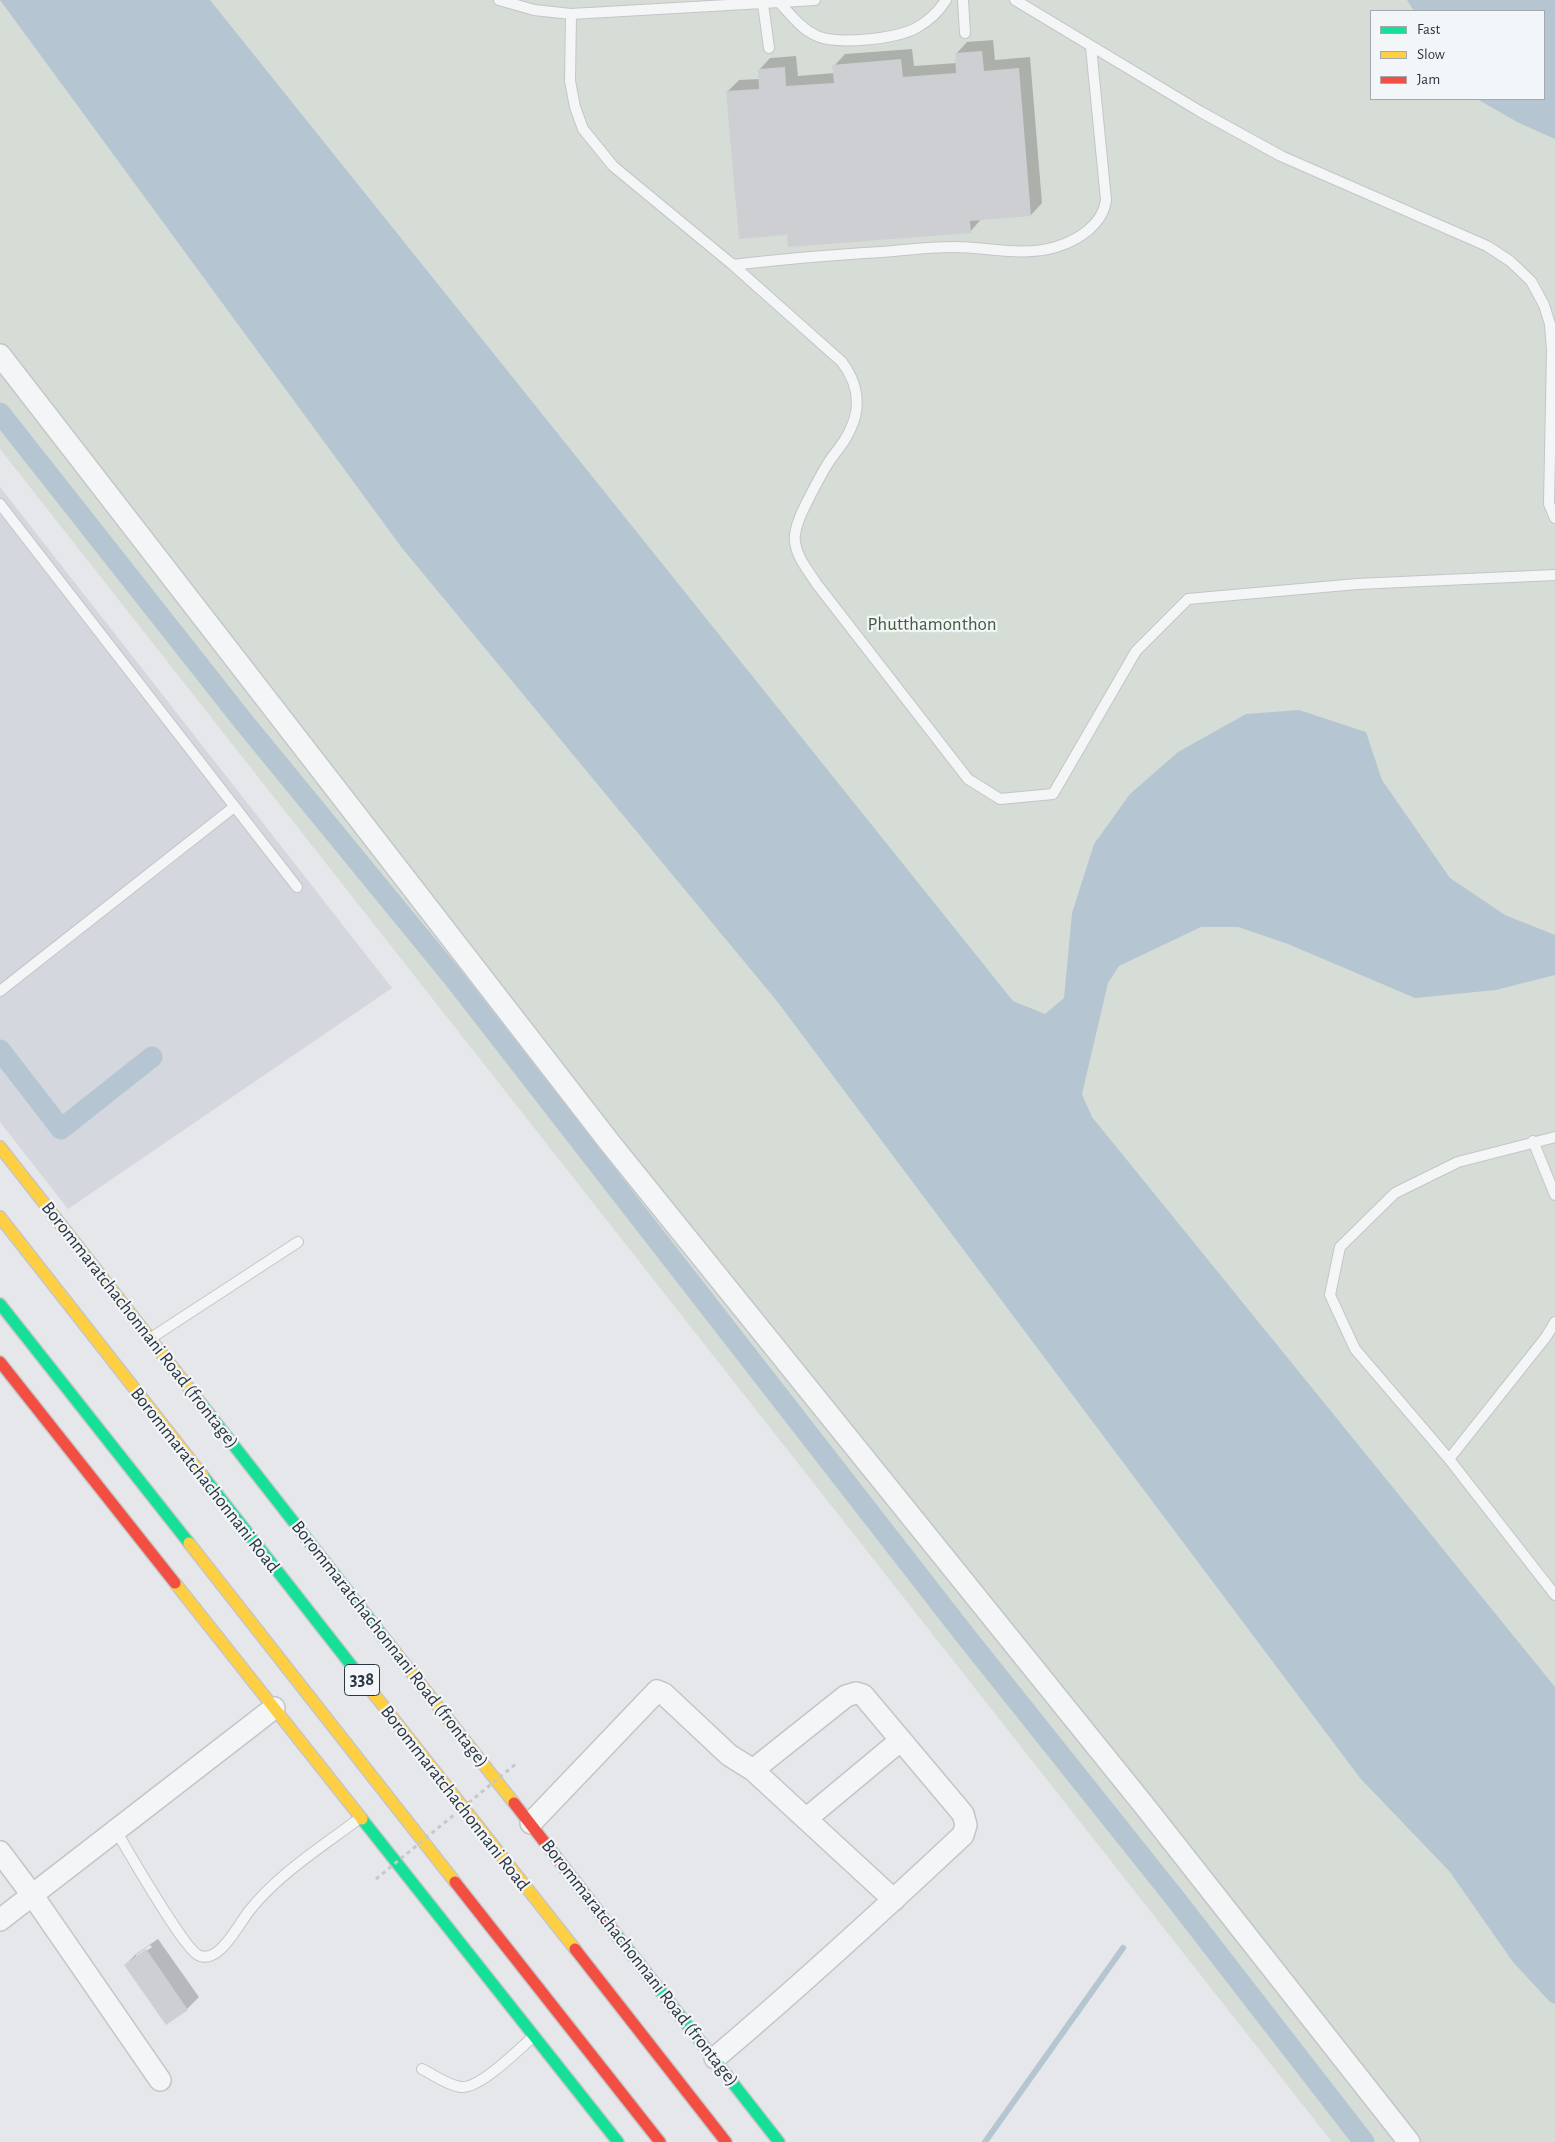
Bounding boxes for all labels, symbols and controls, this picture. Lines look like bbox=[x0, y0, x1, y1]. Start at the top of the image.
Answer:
legend bbox=[1370, 10, 1545, 100]
text: Fast bbox=[1417, 22, 1440, 37]
text: Slow bbox=[1417, 47, 1445, 62]
text: Jam bbox=[1417, 72, 1440, 87]
park label: Phutthamonthon bbox=[867, 613, 997, 635]
street label: Borommaratchachonnani Road (frontage) bbox=[36, 1197, 244, 1453]
street label: Borommaratchachonnani Road bbox=[125, 1383, 285, 1577]
street label: Borommaratchachonnani Road (frontage) bbox=[286, 1516, 494, 1772]
road number: 338 bbox=[344, 1664, 380, 1696]
street label: Borommaratchachonnani Road bbox=[375, 1701, 535, 1895]
street label: Borommaratchachonnani Road (frontage) bbox=[536, 1835, 744, 2091]

